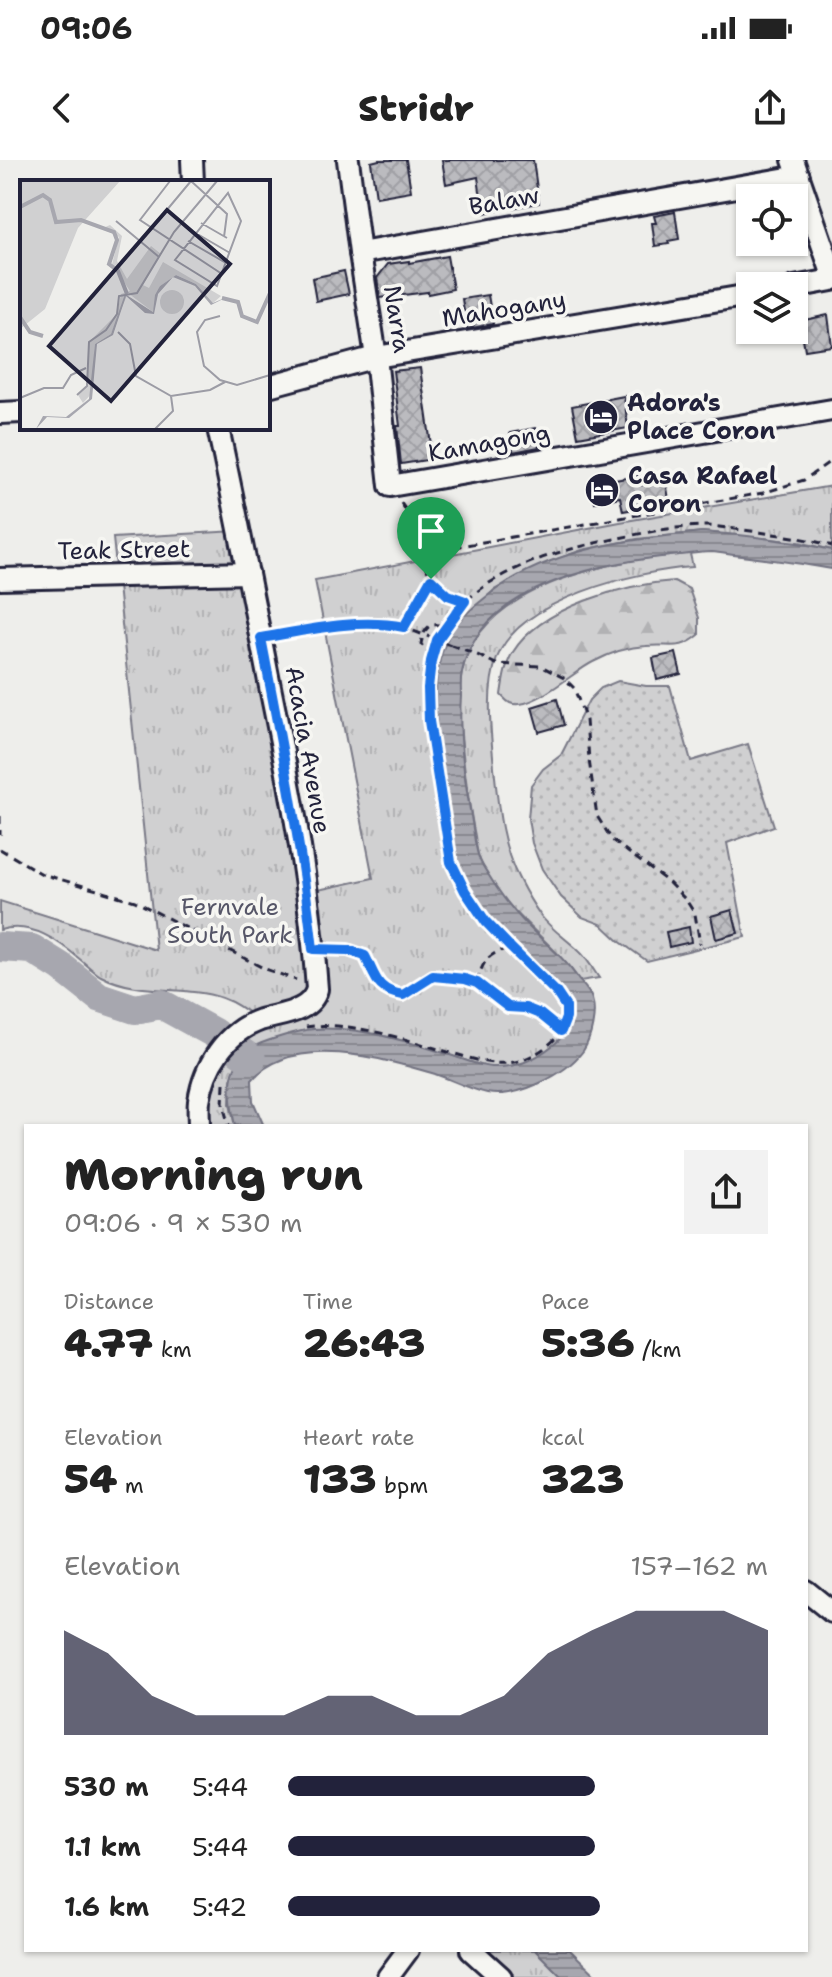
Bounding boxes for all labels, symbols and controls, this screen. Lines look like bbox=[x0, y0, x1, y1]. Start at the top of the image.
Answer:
text: 09:06 bbox=[40, 8, 132, 49]
text: Stridr bbox=[358, 84, 474, 133]
icon: back bbox=[40, 86, 84, 130]
icon: share bbox=[748, 86, 792, 130]
street label: Balaw bbox=[466, 179, 542, 223]
inset map bbox=[20, 180, 270, 430]
map controls bbox=[736, 184, 808, 344]
button: locate bbox=[736, 184, 808, 256]
button: layers bbox=[736, 272, 808, 344]
street label: Narra bbox=[376, 283, 418, 355]
street label: Mahogany bbox=[440, 283, 568, 335]
place label: Adora's Place Coron bbox=[627, 387, 775, 447]
hotel icon: Adora's Place Coron bbox=[582, 398, 620, 436]
street label: Kamagong bbox=[426, 417, 552, 469]
place label: Casa Rafael Coron bbox=[628, 460, 777, 520]
hotel icon: Casa Rafael Coron bbox=[583, 471, 621, 509]
pin bbox=[397, 497, 465, 579]
icon: arrive bbox=[409, 509, 453, 553]
street label: Teak Street bbox=[57, 533, 191, 567]
street label: Acacia Avenue bbox=[278, 664, 338, 836]
park label: Fernvale South Park bbox=[167, 891, 293, 951]
text: Morning run bbox=[64, 1145, 363, 1204]
button: share bbox=[684, 1150, 768, 1234]
text: 09:06 · 9 × 530 m bbox=[64, 1205, 302, 1240]
text: Distance bbox=[64, 1287, 154, 1316]
text: Time bbox=[303, 1287, 353, 1316]
text: Pace bbox=[541, 1287, 590, 1316]
text: 4.77 bbox=[64, 1316, 153, 1370]
text: 26:43 bbox=[303, 1316, 425, 1370]
text: 5:36 bbox=[541, 1316, 635, 1370]
text: km bbox=[153, 1335, 192, 1364]
text: /km bbox=[635, 1335, 682, 1364]
text: Elevation bbox=[64, 1423, 162, 1452]
text: Heart rate bbox=[303, 1423, 415, 1452]
text: kcal bbox=[541, 1423, 584, 1452]
text: 54 bbox=[64, 1452, 117, 1506]
text: 133 bbox=[303, 1452, 376, 1506]
text: 323 bbox=[541, 1452, 624, 1506]
text: m bbox=[117, 1471, 144, 1500]
text: bpm bbox=[376, 1471, 428, 1500]
text: Elevation bbox=[64, 1548, 180, 1583]
text: 157–162 m bbox=[631, 1548, 768, 1583]
text: 530 m bbox=[64, 1769, 149, 1804]
text: 5:44 bbox=[192, 1769, 248, 1804]
text: 1.1 km bbox=[64, 1829, 141, 1864]
text: 5:44 bbox=[192, 1829, 248, 1864]
text: 1.6 km bbox=[64, 1889, 149, 1924]
text: 5:42 bbox=[192, 1889, 247, 1924]

